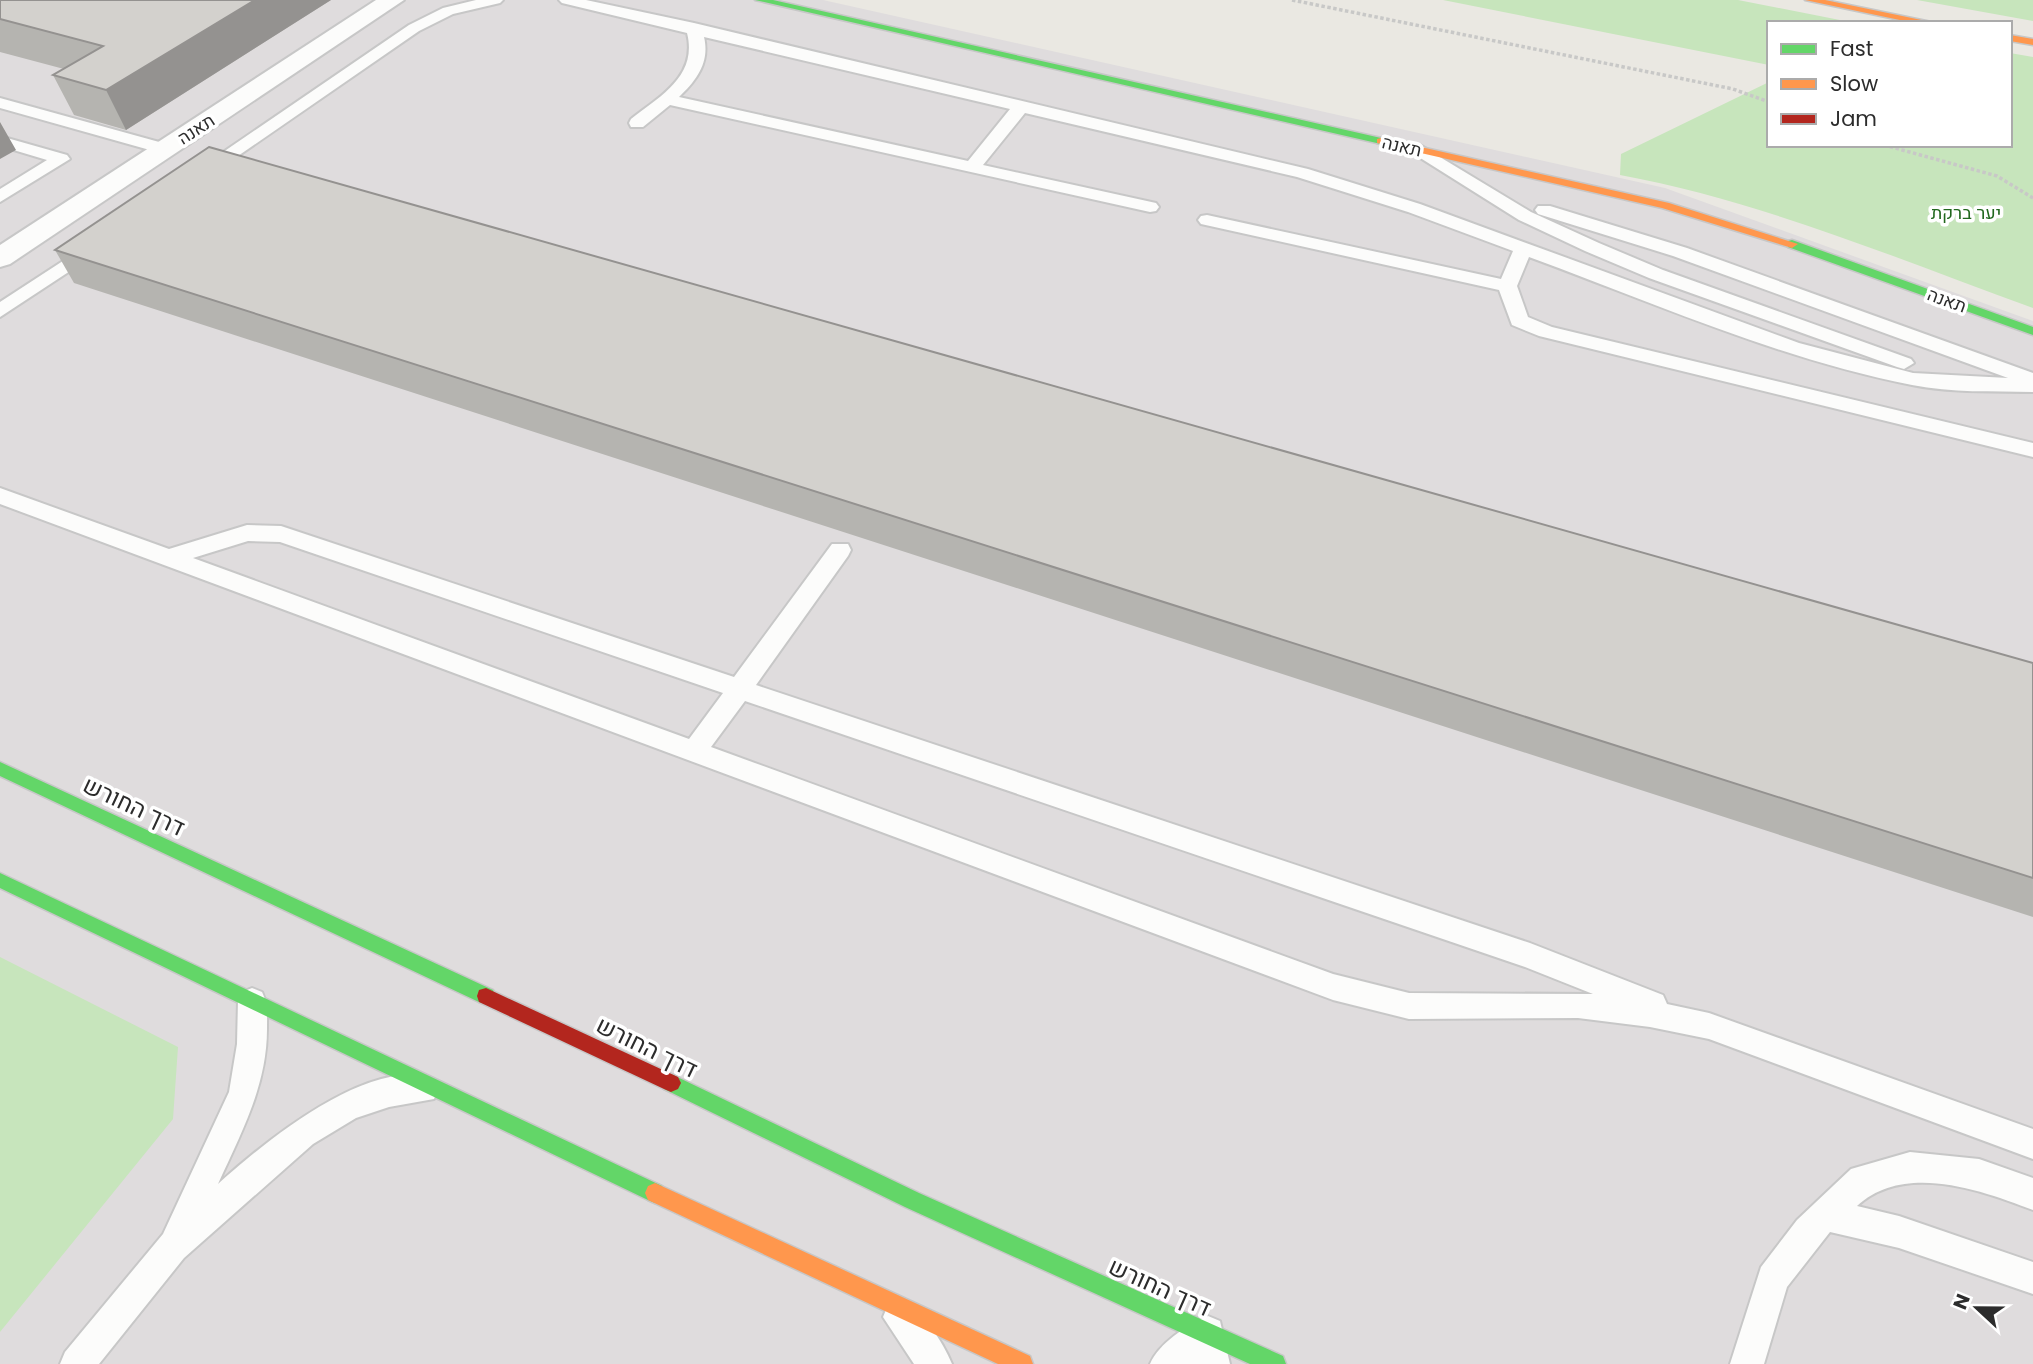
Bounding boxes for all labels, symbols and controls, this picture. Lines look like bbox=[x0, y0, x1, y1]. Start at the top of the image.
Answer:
legend bbox=[1767, 21, 2012, 147]
text: Fast bbox=[1830, 34, 1873, 63]
text: Slow bbox=[1830, 69, 1878, 98]
text: Jam bbox=[1830, 104, 1877, 133]
street label: תאנה bbox=[172, 108, 220, 150]
street label: תאנה bbox=[1380, 129, 1424, 163]
park label: יער ברקת bbox=[1931, 200, 2001, 225]
street label: תאנה bbox=[1924, 281, 1970, 319]
street label: דרך החורש bbox=[78, 768, 190, 844]
street label: דרך החורש bbox=[591, 1008, 703, 1086]
street label: דרך החורש bbox=[1103, 1250, 1217, 1324]
north arrow bbox=[1942, 1273, 2012, 1343]
text: N bbox=[1947, 1290, 1977, 1314]

